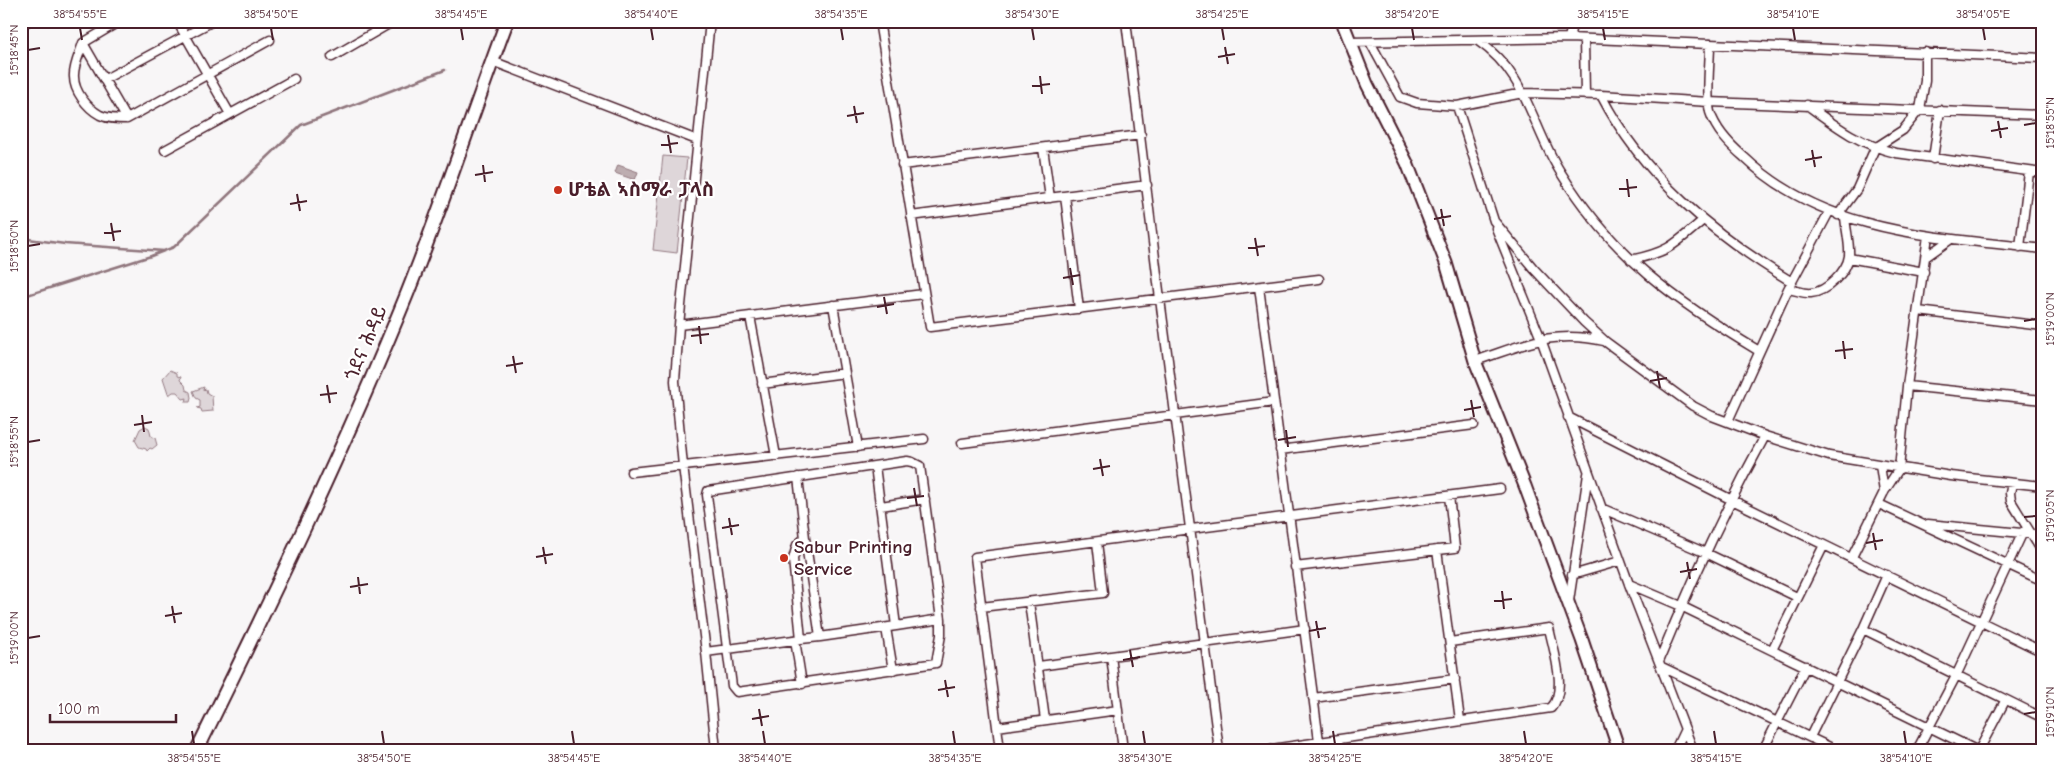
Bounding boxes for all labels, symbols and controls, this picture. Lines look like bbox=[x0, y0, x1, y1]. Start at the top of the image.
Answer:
text: 38°54'55"E bbox=[53, 7, 107, 21]
text: 38°54'50"E bbox=[244, 7, 298, 21]
text: 38°54'45"E bbox=[435, 7, 487, 21]
text: 38°54'40"E bbox=[624, 7, 678, 21]
text: 38°54'35"E bbox=[815, 7, 868, 21]
text: 38°54'30"E bbox=[1005, 7, 1059, 21]
text: 38°54'25"E bbox=[1195, 7, 1249, 21]
text: 38°54'20"E bbox=[1385, 7, 1439, 21]
text: 38°54'15"E bbox=[1577, 7, 1629, 21]
text: 38°54'10"E bbox=[1767, 7, 1819, 21]
text: 38°54'05"E bbox=[1956, 7, 2010, 21]
text: 15°18'45"N bbox=[7, 24, 21, 76]
text: 15°18'55"N bbox=[2043, 97, 2057, 149]
place label: ሆቴል ኣስማራ ፓላስ bbox=[568, 179, 714, 201]
marker: ሆቴል ኣስማራ ፓላስ bbox=[552, 184, 564, 196]
text: 15°18'50"N bbox=[7, 220, 21, 272]
text: 15°19'00"N bbox=[2043, 292, 2057, 346]
street label: ጎደና ሕዳይ bbox=[340, 302, 392, 384]
text: 15°18'55"N bbox=[7, 416, 21, 468]
text: 15°19'05"N bbox=[2043, 490, 2057, 542]
place label: Sabur Printing Service bbox=[794, 536, 913, 580]
marker: Sabur Printing Service bbox=[778, 552, 790, 564]
text: 15°19'00"N bbox=[7, 611, 21, 665]
text: 15°19'10"N bbox=[2043, 687, 2057, 737]
scale bar bbox=[50, 691, 176, 723]
text: 100 m bbox=[58, 700, 100, 718]
text: 38°54'55"E bbox=[167, 751, 221, 765]
text: 38°54'50"E bbox=[357, 751, 411, 765]
text: 38°54'45"E bbox=[548, 751, 600, 765]
text: 38°54'40"E bbox=[738, 751, 792, 765]
text: 38°54'35"E bbox=[929, 751, 982, 765]
text: 38°54'30"E bbox=[1118, 751, 1172, 765]
text: 38°54'25"E bbox=[1308, 751, 1362, 765]
text: 38°54'20"E bbox=[1499, 751, 1553, 765]
text: 38°54'15"E bbox=[1690, 751, 1742, 765]
text: 38°54'10"E bbox=[1880, 751, 1932, 765]

